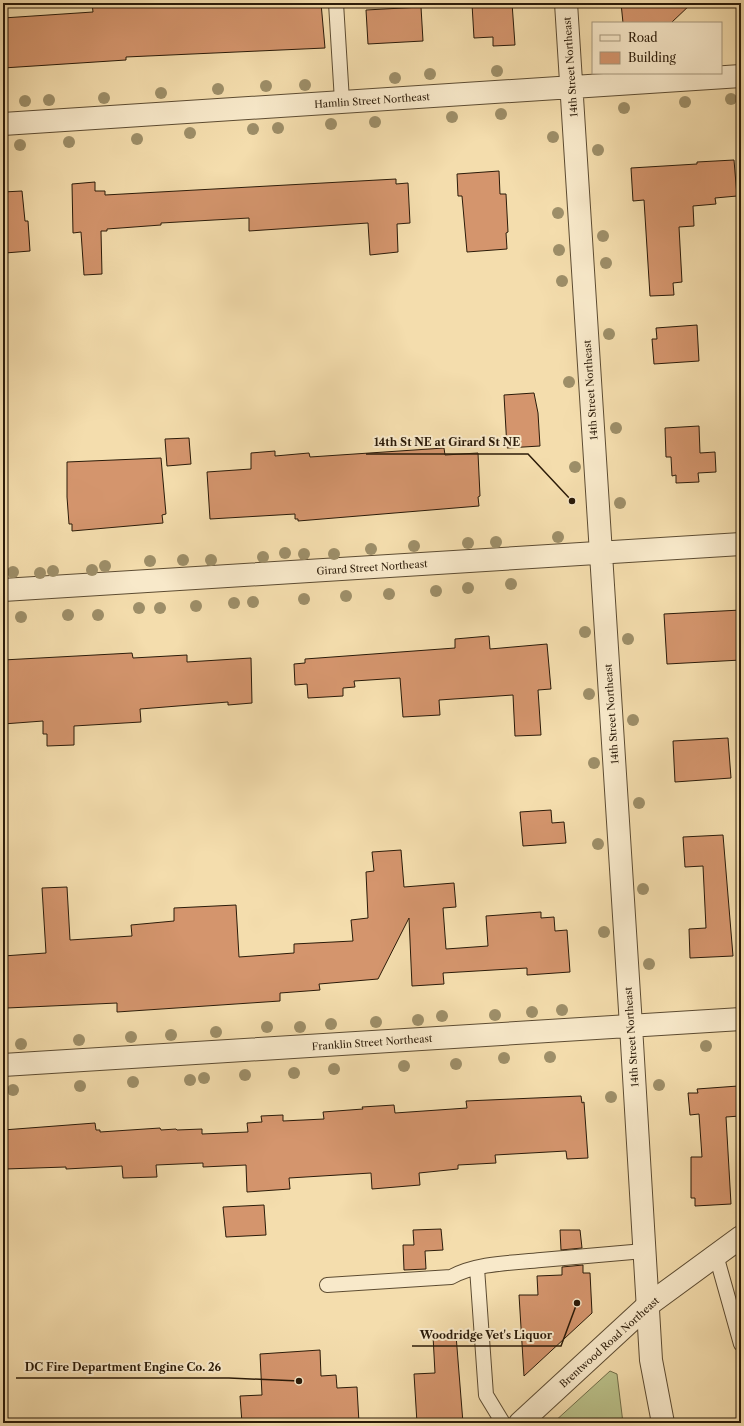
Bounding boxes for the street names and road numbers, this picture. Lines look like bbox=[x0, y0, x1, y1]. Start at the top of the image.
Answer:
street label: 14th Street Northeast bbox=[560, 16, 580, 117]
street label: Hamlin Street Northeast bbox=[314, 90, 431, 111]
street label: 14th Street Northeast bbox=[580, 339, 600, 440]
street label: Girard Street Northeast bbox=[316, 557, 428, 578]
street label: 14th Street Northeast bbox=[601, 663, 621, 764]
street label: 14th Street Northeast bbox=[621, 986, 641, 1087]
street label: Franklin Street Northeast bbox=[311, 1032, 433, 1053]
street label: Brentwood Road Northeast bbox=[557, 1294, 662, 1391]

